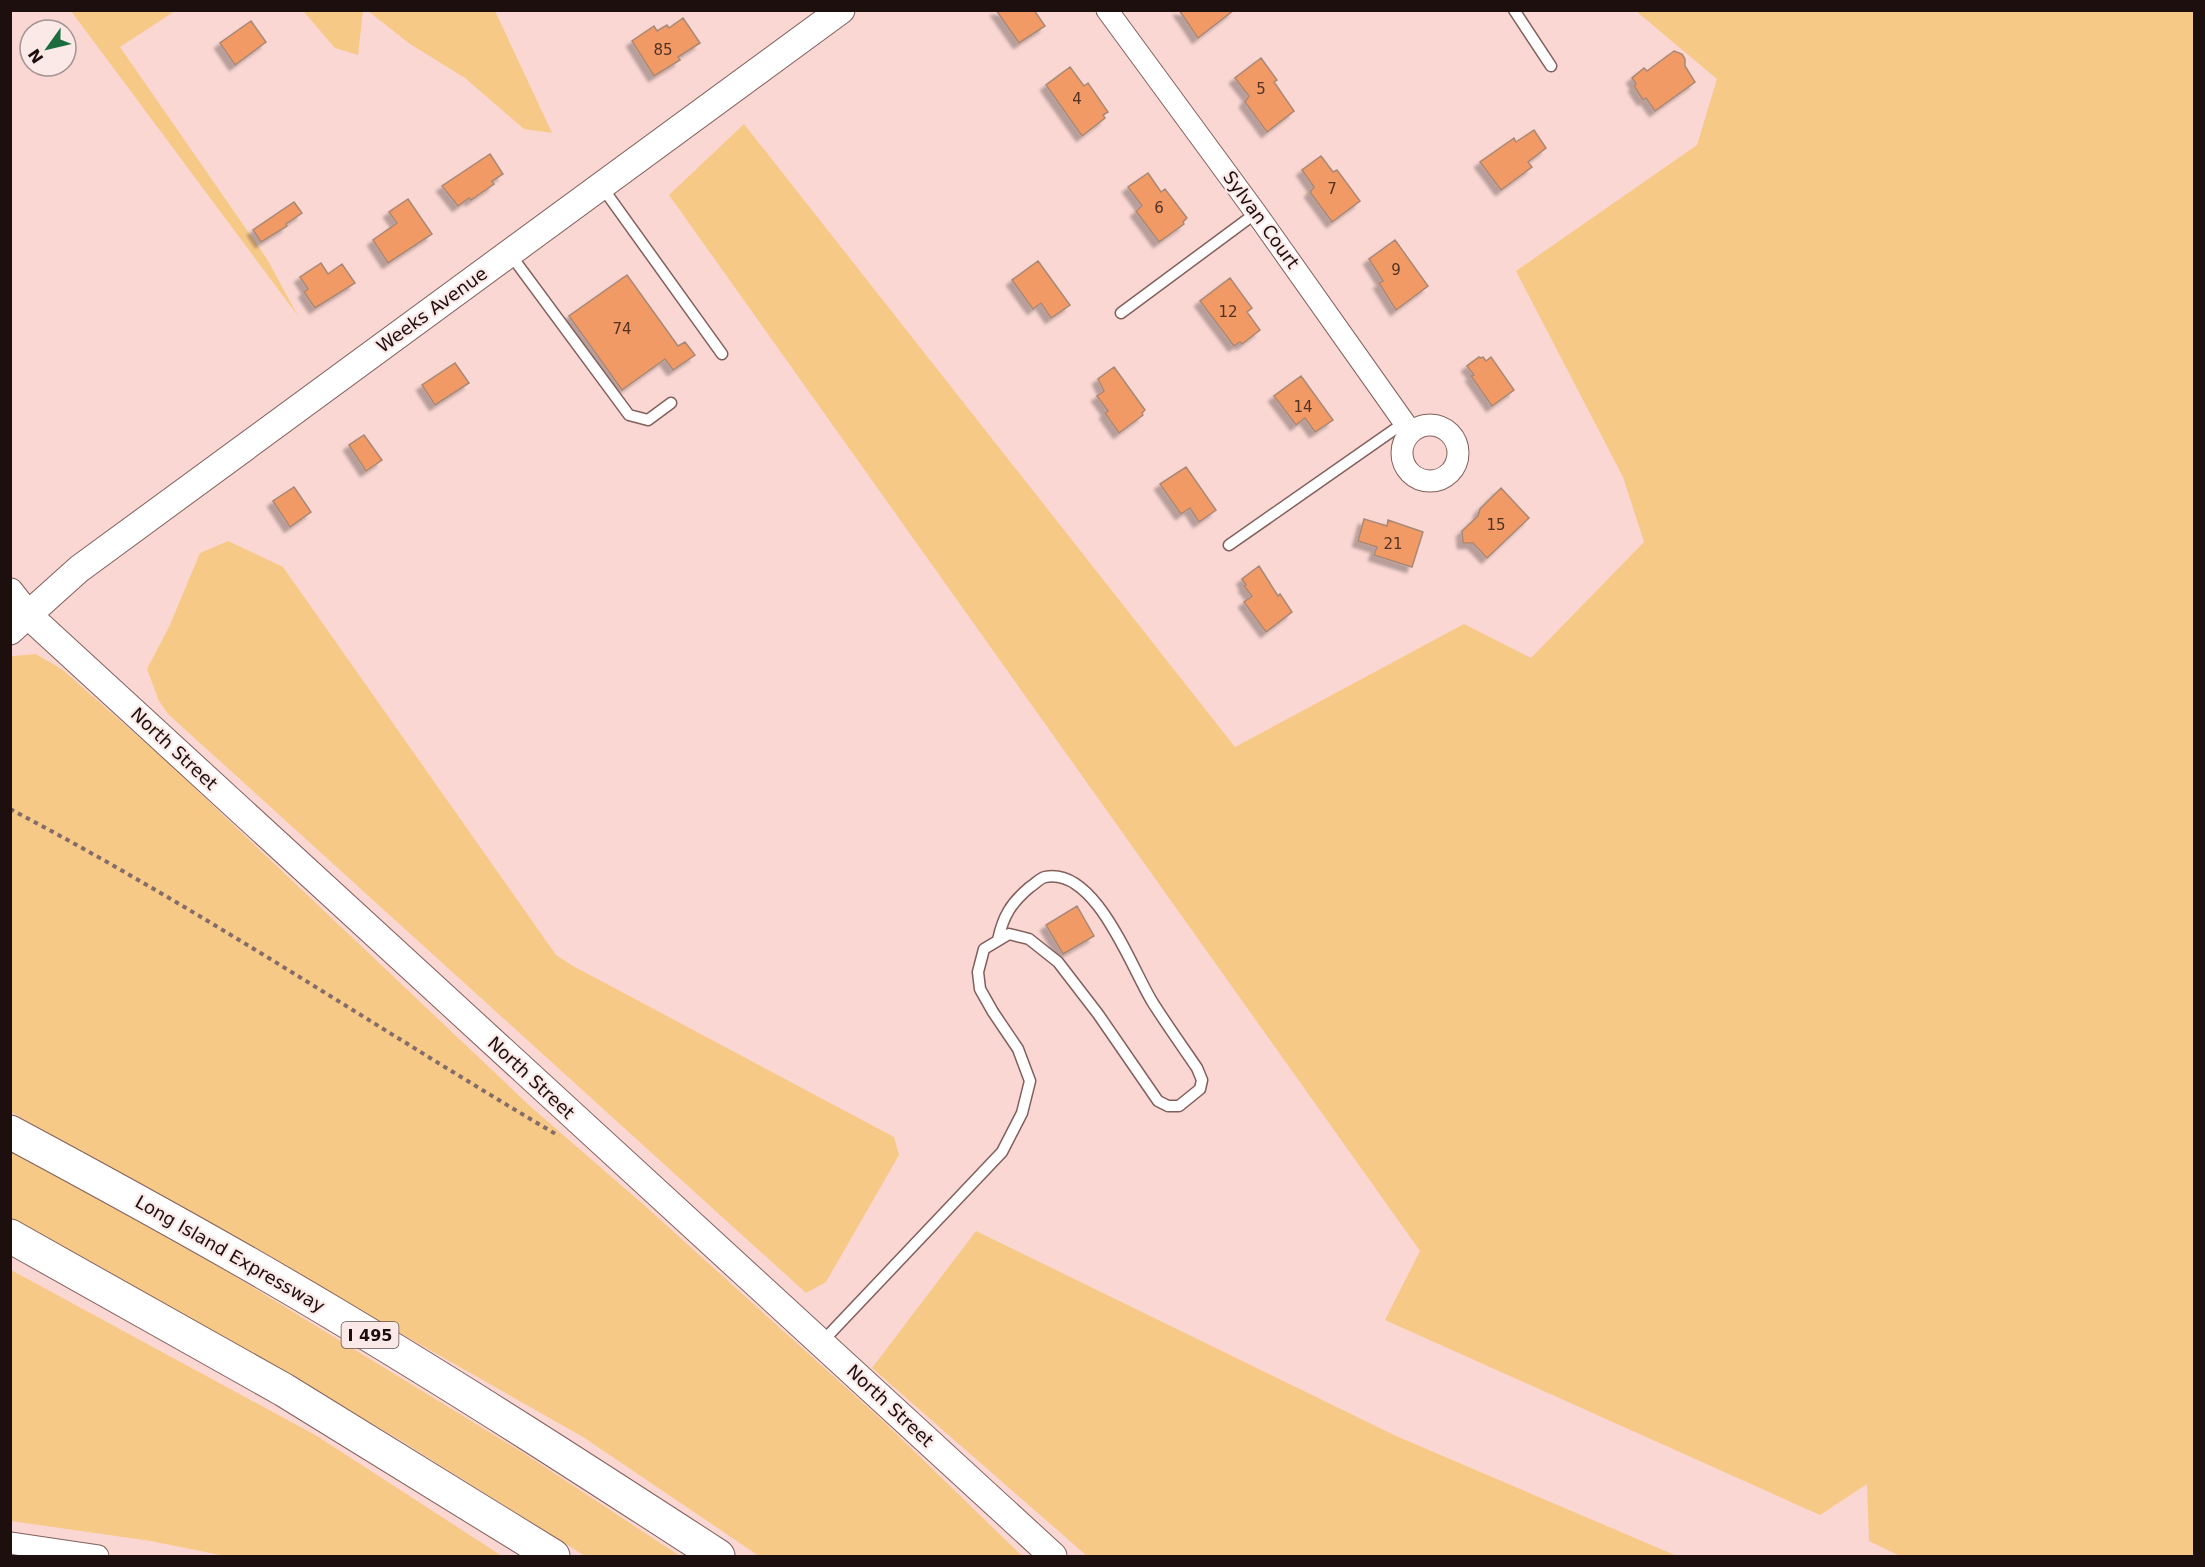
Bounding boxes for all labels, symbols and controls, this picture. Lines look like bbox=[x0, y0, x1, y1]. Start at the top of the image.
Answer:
north arrow bbox=[18, 18, 78, 78]
house number: 85 bbox=[653, 41, 673, 59]
text: N bbox=[24, 45, 48, 67]
house number: 5 bbox=[1256, 80, 1266, 98]
house number: 4 bbox=[1072, 90, 1082, 108]
street label: Sylvan Court bbox=[1219, 167, 1304, 273]
house number: 7 bbox=[1327, 180, 1337, 198]
house number: 6 bbox=[1154, 199, 1164, 217]
house number: 9 bbox=[1391, 261, 1401, 279]
street label: Weeks Avenue bbox=[372, 263, 491, 357]
house number: 12 bbox=[1218, 303, 1238, 321]
house number: 74 bbox=[612, 320, 632, 338]
house number: 14 bbox=[1293, 398, 1313, 416]
house number: 15 bbox=[1486, 516, 1506, 534]
house number: 21 bbox=[1383, 535, 1403, 553]
street label: North Street bbox=[127, 703, 222, 794]
street label: North Street bbox=[484, 1032, 579, 1123]
street label: Long Island Expressway bbox=[132, 1191, 329, 1317]
road number: I 495 bbox=[342, 1322, 398, 1348]
street label: North Street bbox=[843, 1360, 938, 1451]

